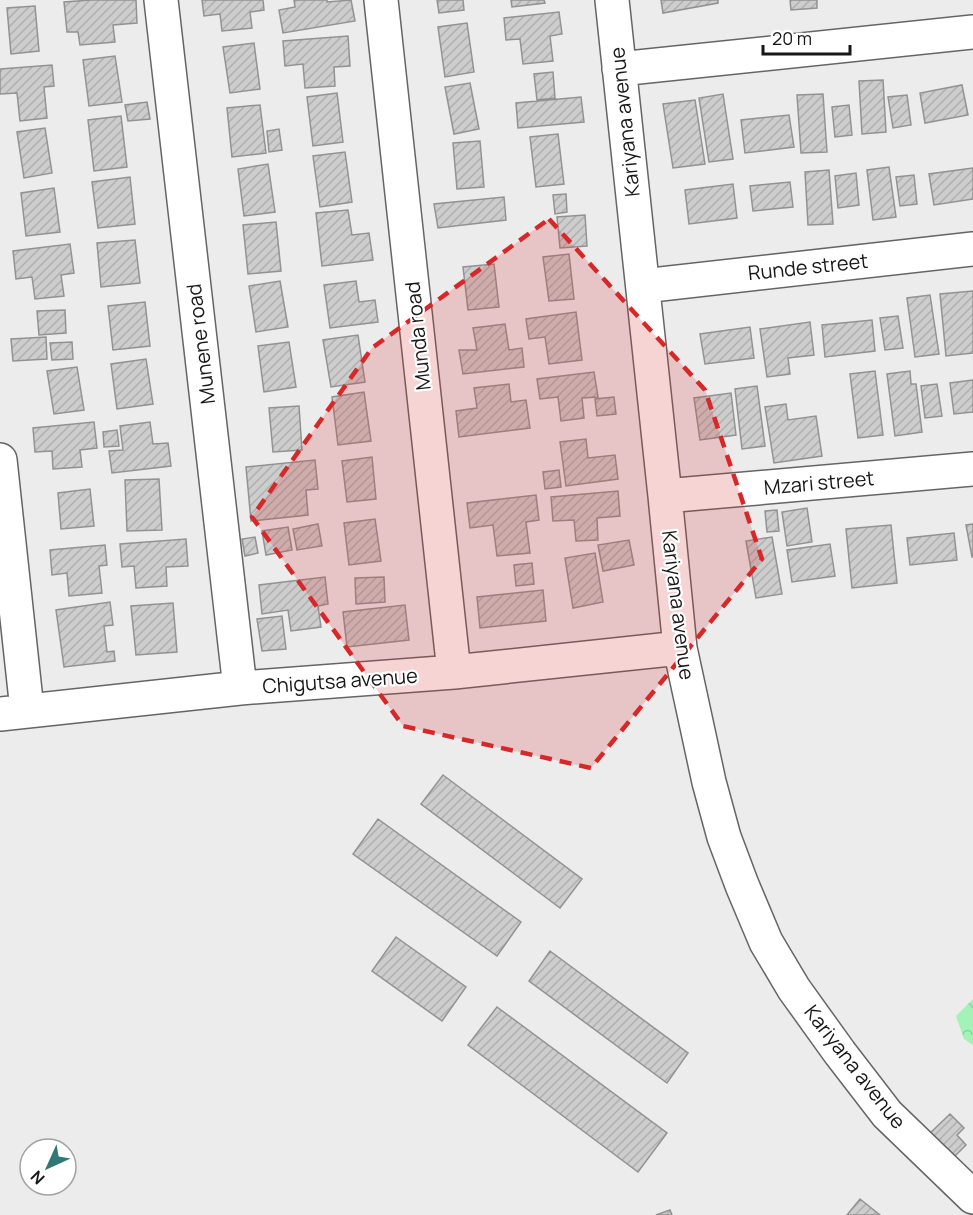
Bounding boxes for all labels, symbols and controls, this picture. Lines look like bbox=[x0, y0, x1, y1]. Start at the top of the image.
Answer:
scale bar bbox=[763, 18, 850, 56]
text: 20 m bbox=[772, 26, 812, 50]
street label: Kariyana avenue bbox=[603, 46, 646, 198]
street label: Runde street bbox=[746, 247, 869, 286]
street label: Munda road bbox=[398, 280, 437, 392]
street label: Munene road bbox=[180, 282, 221, 406]
street label: Mzari street bbox=[763, 464, 875, 501]
street label: Kariyana avenue bbox=[656, 529, 701, 681]
street label: Chigutsa avenue bbox=[261, 662, 418, 699]
street label: Kariyana avenue bbox=[798, 999, 912, 1134]
north arrow bbox=[18, 1137, 78, 1197]
text: N bbox=[26, 1166, 49, 1189]

